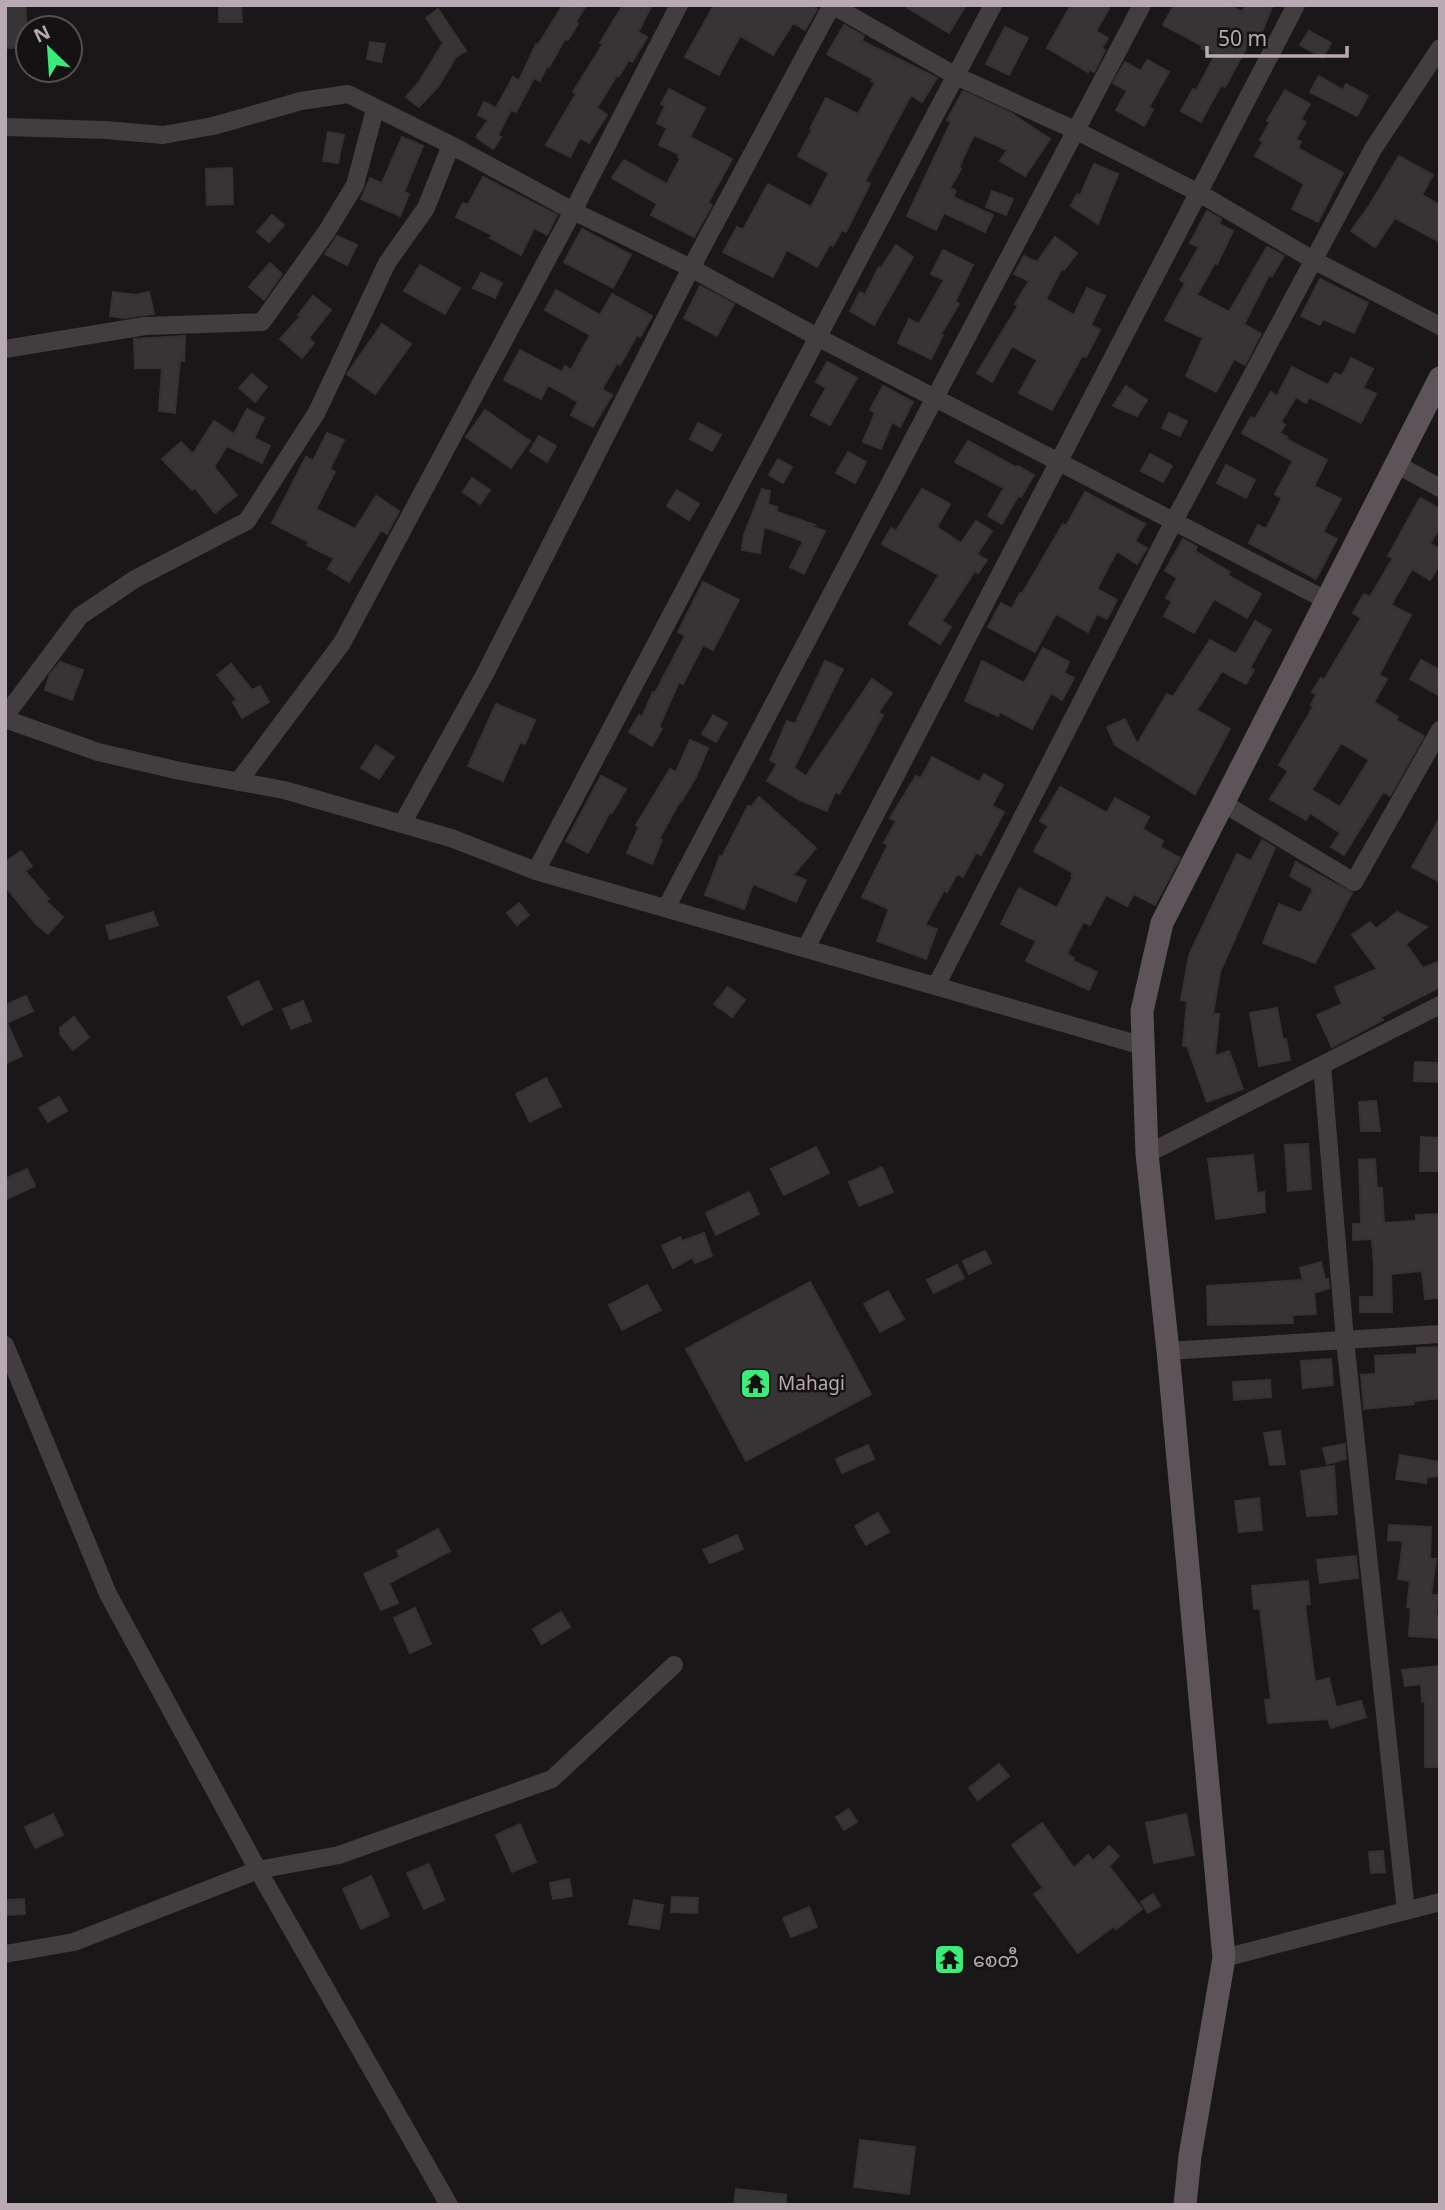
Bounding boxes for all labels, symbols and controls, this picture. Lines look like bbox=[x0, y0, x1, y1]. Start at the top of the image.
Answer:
north arrow bbox=[14, 14, 84, 84]
scale bar bbox=[1207, 14, 1347, 58]
text: N bbox=[29, 19, 54, 49]
text: 50 m bbox=[1218, 24, 1267, 52]
temple icon: Mahagi bbox=[738, 1366, 772, 1400]
place label: Mahagi bbox=[778, 1370, 845, 1396]
temple icon: စေတီ bbox=[933, 1943, 967, 1977]
place label: စေတီ bbox=[973, 1946, 1019, 1973]

